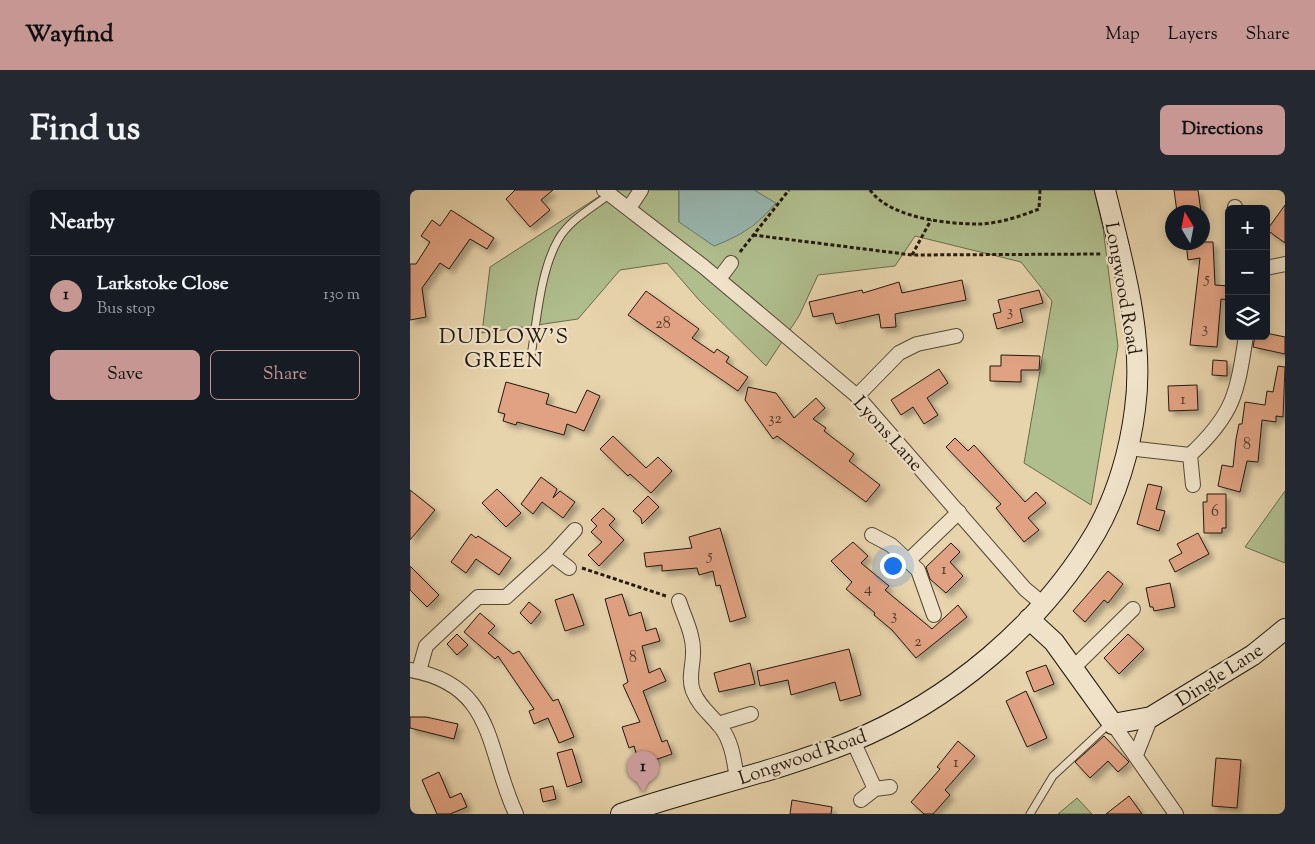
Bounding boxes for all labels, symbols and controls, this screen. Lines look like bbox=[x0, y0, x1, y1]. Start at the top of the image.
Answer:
text: Wayfind bbox=[25, 18, 113, 52]
text: Map bbox=[1105, 22, 1140, 48]
text: Layers bbox=[1168, 22, 1218, 48]
text: Share bbox=[1246, 22, 1290, 48]
text: Find us bbox=[30, 105, 140, 156]
button: Directions bbox=[1160, 105, 1285, 155]
north arrow bbox=[1165, 205, 1210, 250]
map controls bbox=[1225, 205, 1270, 340]
button: + bbox=[1225, 205, 1270, 250]
text: Nearby bbox=[50, 208, 115, 238]
street label: Longwood Road bbox=[1097, 220, 1147, 357]
button: − bbox=[1225, 250, 1270, 295]
house number: 5 bbox=[1203, 268, 1210, 291]
text: Larkstoke Close bbox=[97, 271, 229, 298]
text: 1 bbox=[63, 284, 69, 307]
text: 130 m bbox=[323, 284, 360, 307]
button: layers bbox=[1225, 295, 1270, 340]
text: Bus stop bbox=[97, 298, 155, 321]
house number: 3 bbox=[1007, 301, 1013, 324]
house number: 28 bbox=[655, 313, 671, 336]
house number: 3 bbox=[1202, 318, 1208, 341]
district label: DUDLOW'S GREEN bbox=[439, 323, 569, 377]
button: Save bbox=[50, 350, 200, 400]
button: Share bbox=[210, 350, 360, 400]
house number: 1 bbox=[1180, 389, 1186, 412]
street label: Lyons Lane bbox=[846, 391, 928, 478]
house number: 32 bbox=[768, 408, 782, 431]
house number: 8 bbox=[1243, 434, 1251, 457]
house number: 6 bbox=[1211, 501, 1219, 524]
house number: 5 bbox=[706, 545, 713, 568]
your location bbox=[880, 553, 906, 579]
house number: 1 bbox=[941, 559, 947, 582]
house number: 4 bbox=[864, 578, 872, 601]
house number: 3 bbox=[891, 605, 897, 628]
house number: 2 bbox=[914, 631, 922, 654]
street label: Dingle Lane bbox=[1172, 638, 1269, 714]
house number: 8 bbox=[629, 647, 637, 670]
street label: Longwood Road bbox=[735, 724, 871, 793]
pin: 1 bbox=[627, 751, 659, 792]
house number: 1 bbox=[953, 752, 959, 775]

